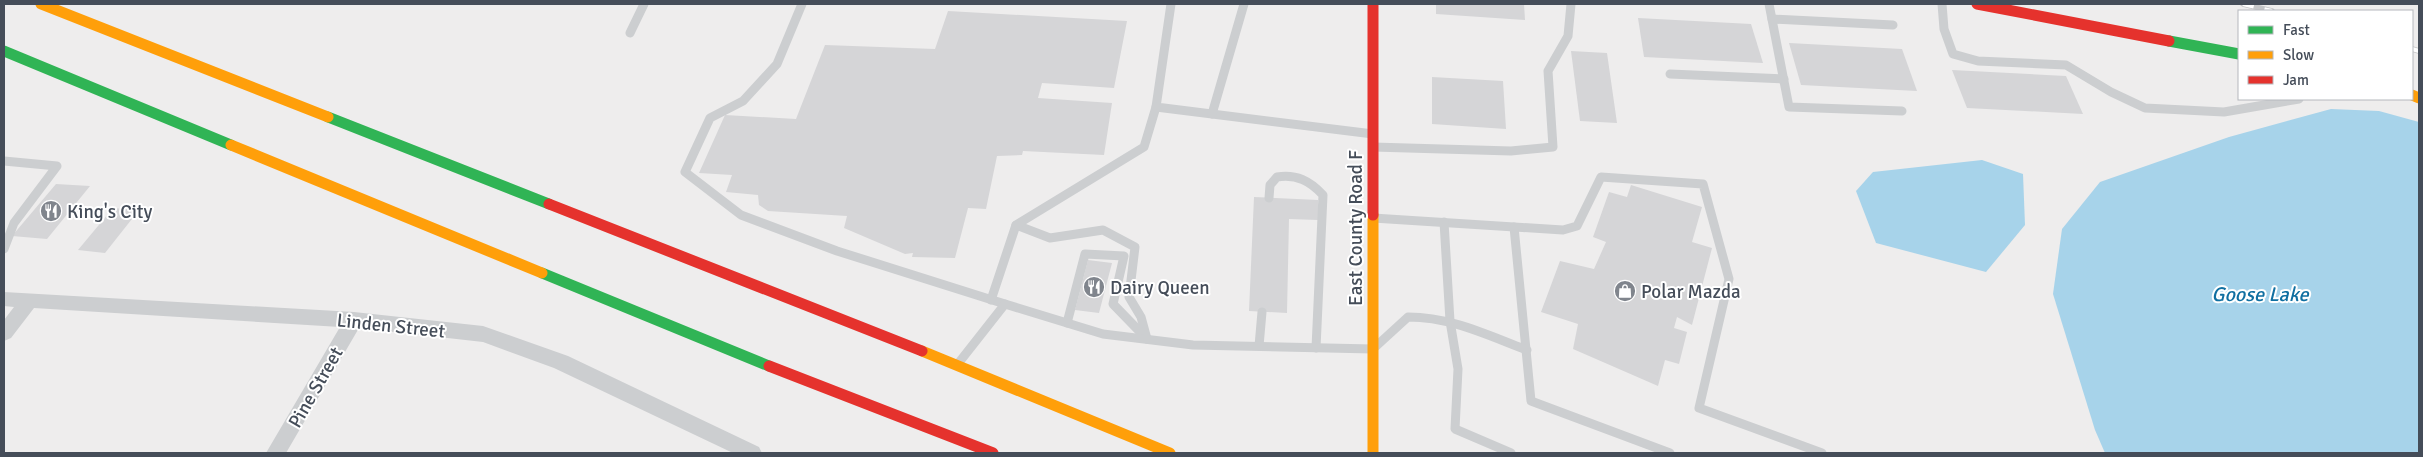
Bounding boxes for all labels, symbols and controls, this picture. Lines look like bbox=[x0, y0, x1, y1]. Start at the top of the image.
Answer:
legend bbox=[2238, 10, 2413, 100]
text: Fast bbox=[2283, 21, 2310, 39]
text: Slow bbox=[2283, 46, 2314, 64]
text: Jam bbox=[2283, 71, 2309, 89]
street label: East County Road F bbox=[1344, 150, 1368, 306]
restaurant icon: King's City bbox=[39, 199, 63, 223]
place label: King's City bbox=[67, 200, 153, 224]
restaurant icon: Dairy Queen bbox=[1082, 275, 1106, 299]
place label: Dairy Queen bbox=[1110, 276, 1210, 300]
shop icon: Polar Mazda bbox=[1613, 279, 1637, 303]
place label: Polar Mazda bbox=[1641, 280, 1741, 304]
water label: Goose Lake bbox=[2212, 282, 2309, 307]
street label: Linden Street bbox=[336, 308, 447, 344]
street label: Pine Street bbox=[283, 342, 349, 432]

